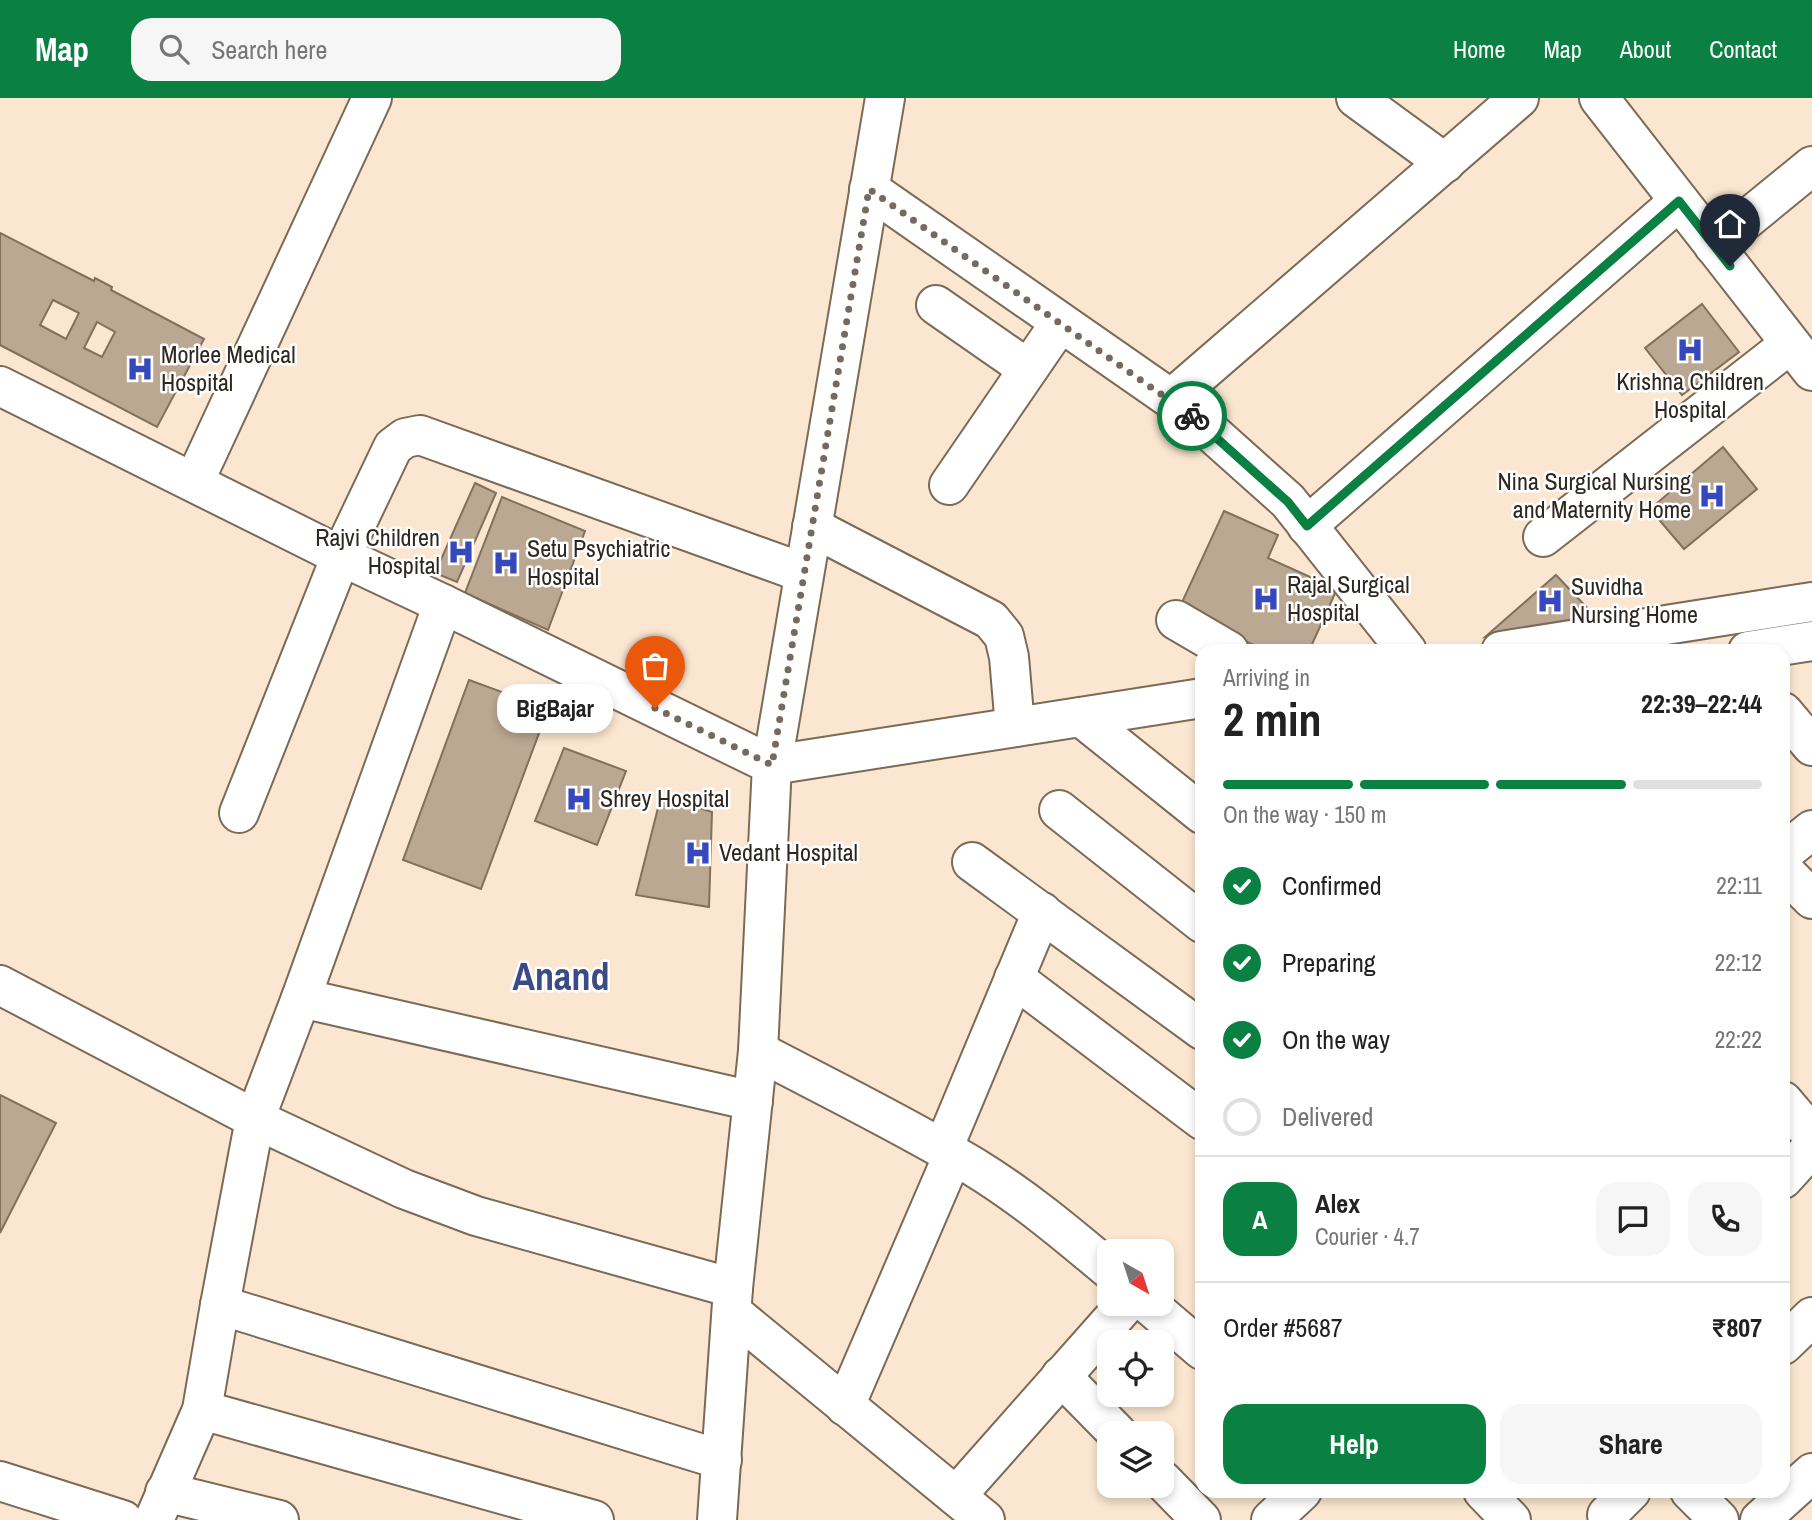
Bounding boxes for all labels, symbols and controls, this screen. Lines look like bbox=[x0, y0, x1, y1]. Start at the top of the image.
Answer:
search box bbox=[131, 18, 621, 81]
text: Map bbox=[35, 27, 89, 71]
icon: search bbox=[155, 30, 193, 68]
text: Search here bbox=[211, 32, 327, 67]
text: Home bbox=[1453, 33, 1505, 65]
text: Map bbox=[1543, 33, 1582, 65]
text: About bbox=[1620, 33, 1671, 65]
text: Contact bbox=[1709, 33, 1777, 65]
pin bbox=[1700, 194, 1760, 266]
icon: home bbox=[1711, 205, 1749, 243]
hospital icon: Krishna Children Hospital bbox=[1675, 335, 1705, 365]
place label: Morlee Medical Hospital bbox=[161, 338, 296, 398]
hospital icon: Morlee Medical Hospital bbox=[125, 354, 155, 384]
place label: Krishna Children Hospital bbox=[1616, 365, 1764, 425]
courier bbox=[1157, 381, 1227, 451]
icon: bike bbox=[1173, 397, 1211, 435]
place label: Nina Surgical Nursing and Maternity Home bbox=[1497, 465, 1691, 525]
hospital icon: Nina Surgical Nursing and Maternity Home bbox=[1697, 481, 1727, 511]
place label: Rajvi Children Hospital bbox=[315, 521, 440, 581]
place label: Setu Psychiatric Hospital bbox=[527, 532, 670, 592]
hospital icon: Rajvi Children Hospital bbox=[446, 537, 476, 567]
hospital icon: Setu Psychiatric Hospital bbox=[491, 548, 521, 578]
place label: Rajal Surgical Hospital bbox=[1287, 568, 1410, 628]
place label: Suvidha Nursing Home bbox=[1571, 570, 1698, 630]
hospital icon: Rajal Surgical Hospital bbox=[1251, 584, 1281, 614]
hospital icon: Suvidha Nursing Home bbox=[1535, 586, 1565, 616]
pin bbox=[625, 636, 685, 708]
icon: bag bbox=[636, 647, 674, 685]
text: Arriving in bbox=[1223, 662, 1310, 693]
callout: BigBajar bbox=[498, 684, 613, 732]
text: 22:39–22:44 bbox=[1641, 686, 1762, 721]
text: 2 min bbox=[1223, 688, 1322, 750]
text: BigBajar bbox=[516, 693, 594, 724]
place label: Shrey Hospital bbox=[600, 782, 729, 814]
hospital icon: Shrey Hospital bbox=[564, 784, 594, 814]
text: On the way · 150 m bbox=[1223, 799, 1387, 830]
place label: Vedant Hospital bbox=[719, 836, 858, 868]
hospital icon: Vedant Hospital bbox=[683, 838, 713, 868]
icon: check bbox=[1223, 867, 1261, 905]
text: Confirmed bbox=[1282, 868, 1382, 903]
text: 22:11 bbox=[1716, 870, 1762, 901]
icon: check bbox=[1223, 944, 1261, 982]
text: Preparing bbox=[1282, 945, 1376, 980]
text: 22:12 bbox=[1715, 947, 1762, 978]
district label: Anand bbox=[513, 951, 609, 1002]
icon: check bbox=[1223, 1021, 1261, 1059]
text: On the way bbox=[1282, 1022, 1390, 1057]
text: 22:22 bbox=[1715, 1024, 1762, 1055]
text: Delivered bbox=[1282, 1099, 1373, 1134]
button: chat bbox=[1596, 1182, 1670, 1256]
button: phone bbox=[1688, 1182, 1762, 1256]
text: Alex bbox=[1315, 1186, 1360, 1221]
text: A bbox=[1252, 1202, 1268, 1237]
text: Courier · 4.7 bbox=[1315, 1221, 1420, 1252]
north arrow bbox=[1097, 1239, 1174, 1316]
map controls bbox=[1097, 1239, 1174, 1498]
text: Order #5687 bbox=[1223, 1310, 1343, 1345]
text: ₹807 bbox=[1711, 1310, 1762, 1345]
button: locate bbox=[1097, 1330, 1174, 1407]
button: Help bbox=[1223, 1404, 1486, 1484]
button: Share bbox=[1500, 1404, 1762, 1484]
button: layers bbox=[1097, 1421, 1174, 1498]

